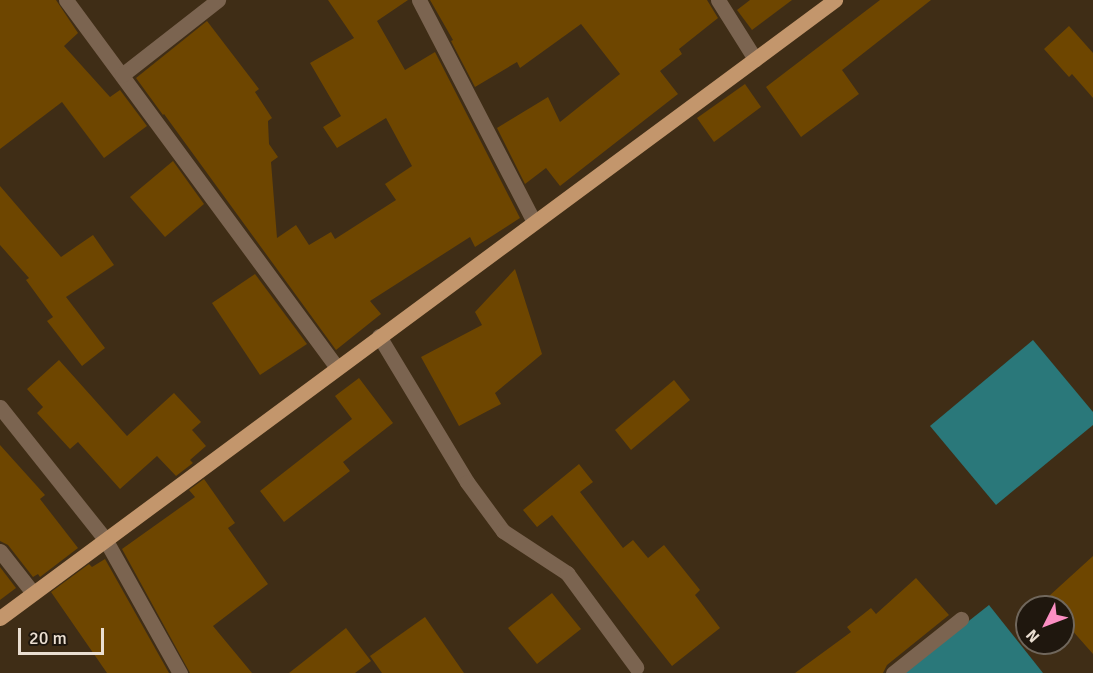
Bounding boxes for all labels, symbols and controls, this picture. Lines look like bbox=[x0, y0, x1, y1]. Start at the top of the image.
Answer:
north arrow bbox=[1015, 595, 1075, 655]
scale bar bbox=[21, 616, 106, 654]
text: N bbox=[1022, 625, 1044, 647]
text: 20 m bbox=[29, 627, 67, 649]

